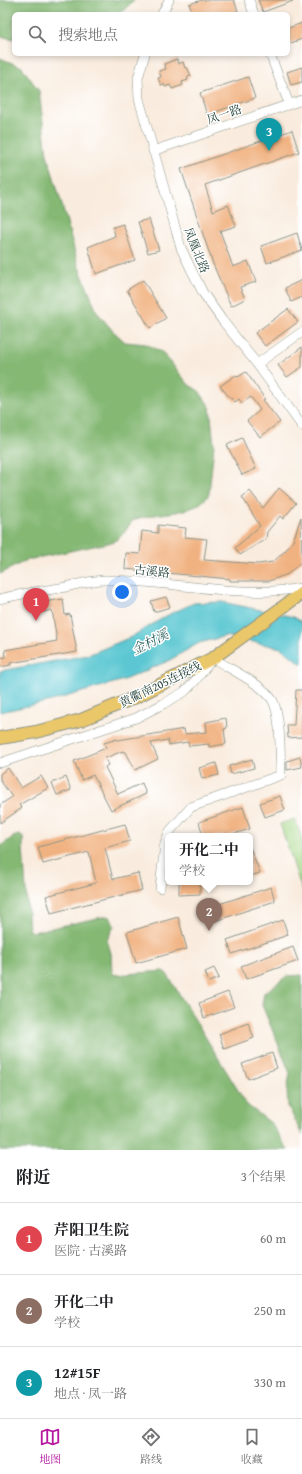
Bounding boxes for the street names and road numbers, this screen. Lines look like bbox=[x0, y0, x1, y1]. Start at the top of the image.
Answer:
street label: 凤一路 bbox=[204, 100, 244, 128]
street label: 凤凰北路 bbox=[180, 225, 214, 275]
street label: 古溪路 bbox=[133, 561, 171, 581]
street label: 黄衢南205连接线 bbox=[116, 657, 204, 711]

